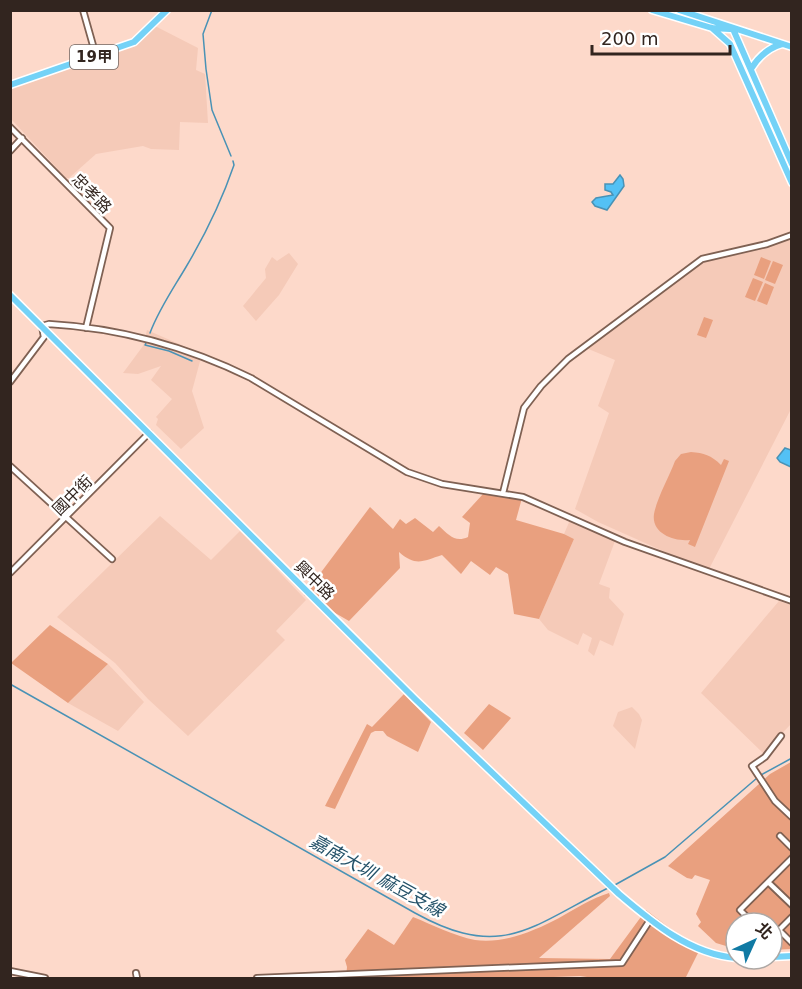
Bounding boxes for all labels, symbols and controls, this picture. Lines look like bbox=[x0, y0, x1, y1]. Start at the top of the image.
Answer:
scale bar bbox=[592, 18, 730, 56]
text: 200 m bbox=[601, 28, 659, 49]
road number: 19甲 bbox=[70, 45, 118, 69]
street label: 忠孝路 bbox=[68, 170, 115, 217]
street label: 國中街 bbox=[49, 472, 96, 519]
street label: 興中路 bbox=[291, 557, 339, 604]
water label: 嘉南大圳 麻豆支線 bbox=[307, 830, 450, 922]
north arrow bbox=[724, 911, 784, 971]
text: 北 bbox=[752, 918, 777, 943]

